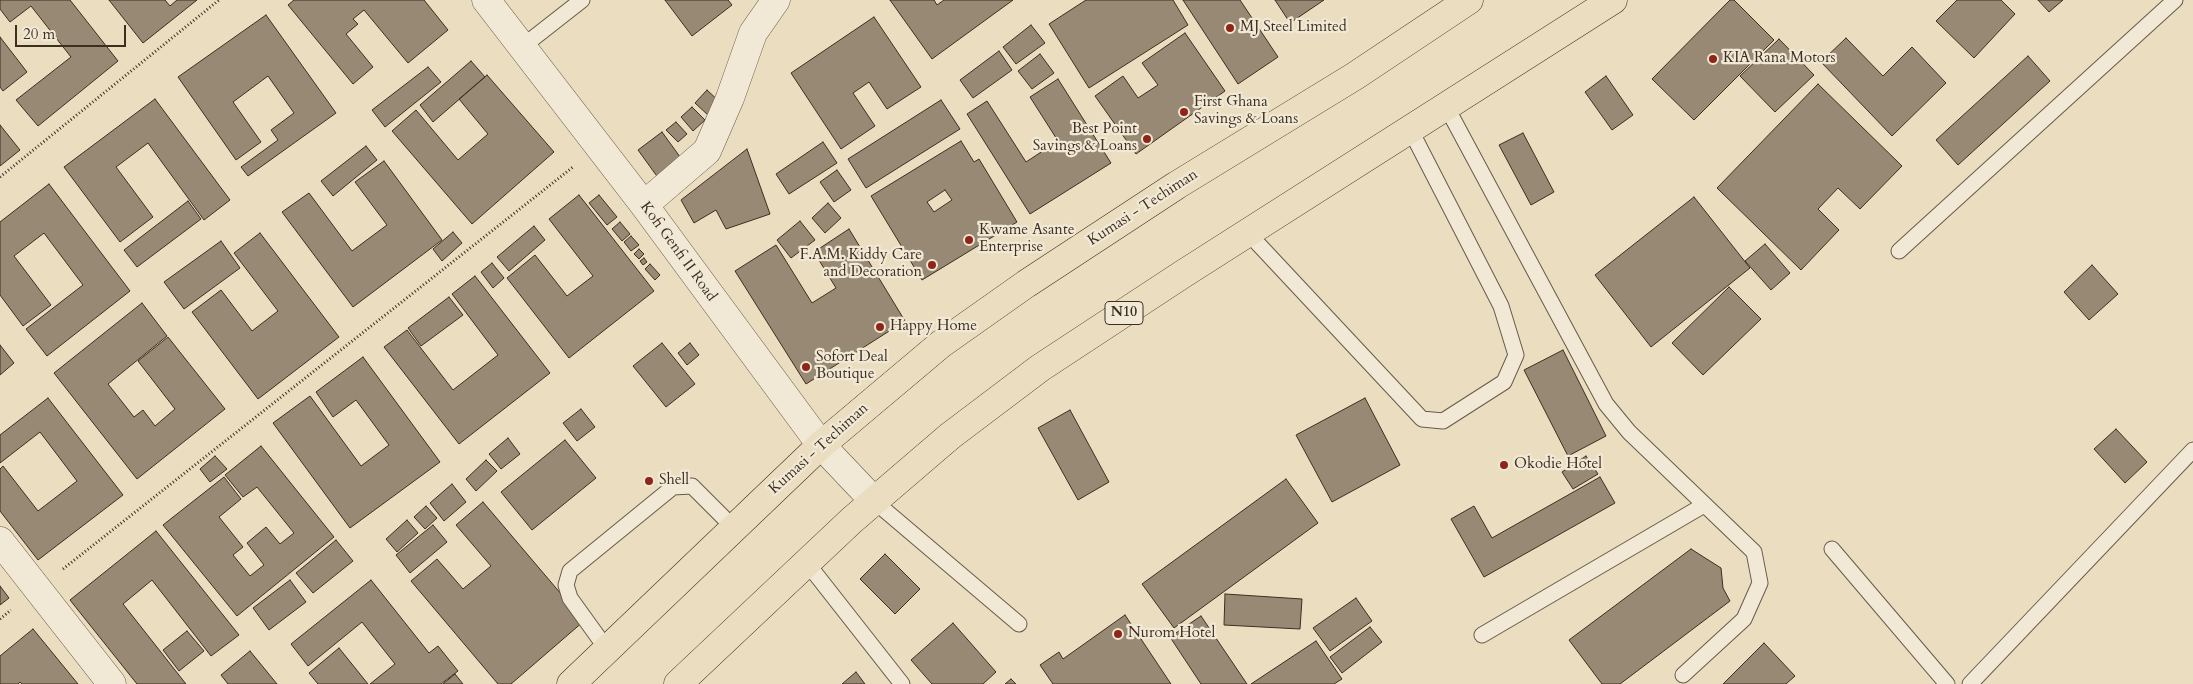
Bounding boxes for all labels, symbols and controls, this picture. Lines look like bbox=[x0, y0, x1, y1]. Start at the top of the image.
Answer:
scale bar bbox=[18, 15, 129, 47]
place label: MJ Steel Limited bbox=[1240, 19, 1347, 37]
marker: MJ Steel Limited bbox=[1224, 22, 1236, 34]
text: 20 m bbox=[23, 24, 55, 44]
place label: KIA Rana Motors bbox=[1723, 50, 1835, 68]
marker: KIA Rana Motors bbox=[1707, 53, 1719, 65]
place label: First Ghana Savings & Loans bbox=[1194, 94, 1298, 129]
marker: First Ghana Savings & Loans bbox=[1178, 106, 1190, 118]
place label: Best Point Savings & Loans bbox=[1033, 121, 1137, 156]
marker: Best Point Savings & Loans bbox=[1141, 133, 1153, 145]
street label: Kumasi - Techiman bbox=[1085, 166, 1201, 250]
street label: Kofi Genfi II Road bbox=[636, 199, 720, 305]
place label: Kwame Asante Enterprise bbox=[979, 222, 1074, 257]
marker: Kwame Asante Enterprise bbox=[963, 234, 975, 246]
place label: F.A.M. Kiddy Care and Decoration bbox=[800, 247, 922, 282]
marker: F.A.M. Kiddy Care and Decoration bbox=[926, 259, 938, 271]
road number: N10 bbox=[1105, 302, 1143, 324]
place label: Happy Home bbox=[890, 318, 977, 336]
marker: Happy Home bbox=[874, 321, 886, 333]
place label: Sofort Deal Boutique bbox=[816, 349, 888, 384]
marker: Sofort Deal Boutique bbox=[800, 361, 812, 373]
street label: Kumasi - Techiman bbox=[766, 400, 872, 498]
place label: Okodie Hotel bbox=[1514, 456, 1602, 474]
marker: Okodie Hotel bbox=[1498, 459, 1510, 471]
place label: Shell bbox=[659, 472, 689, 490]
marker: Shell bbox=[643, 475, 655, 487]
place label: Nurom Hotel bbox=[1128, 625, 1215, 643]
marker: Nurom Hotel bbox=[1112, 628, 1124, 640]

